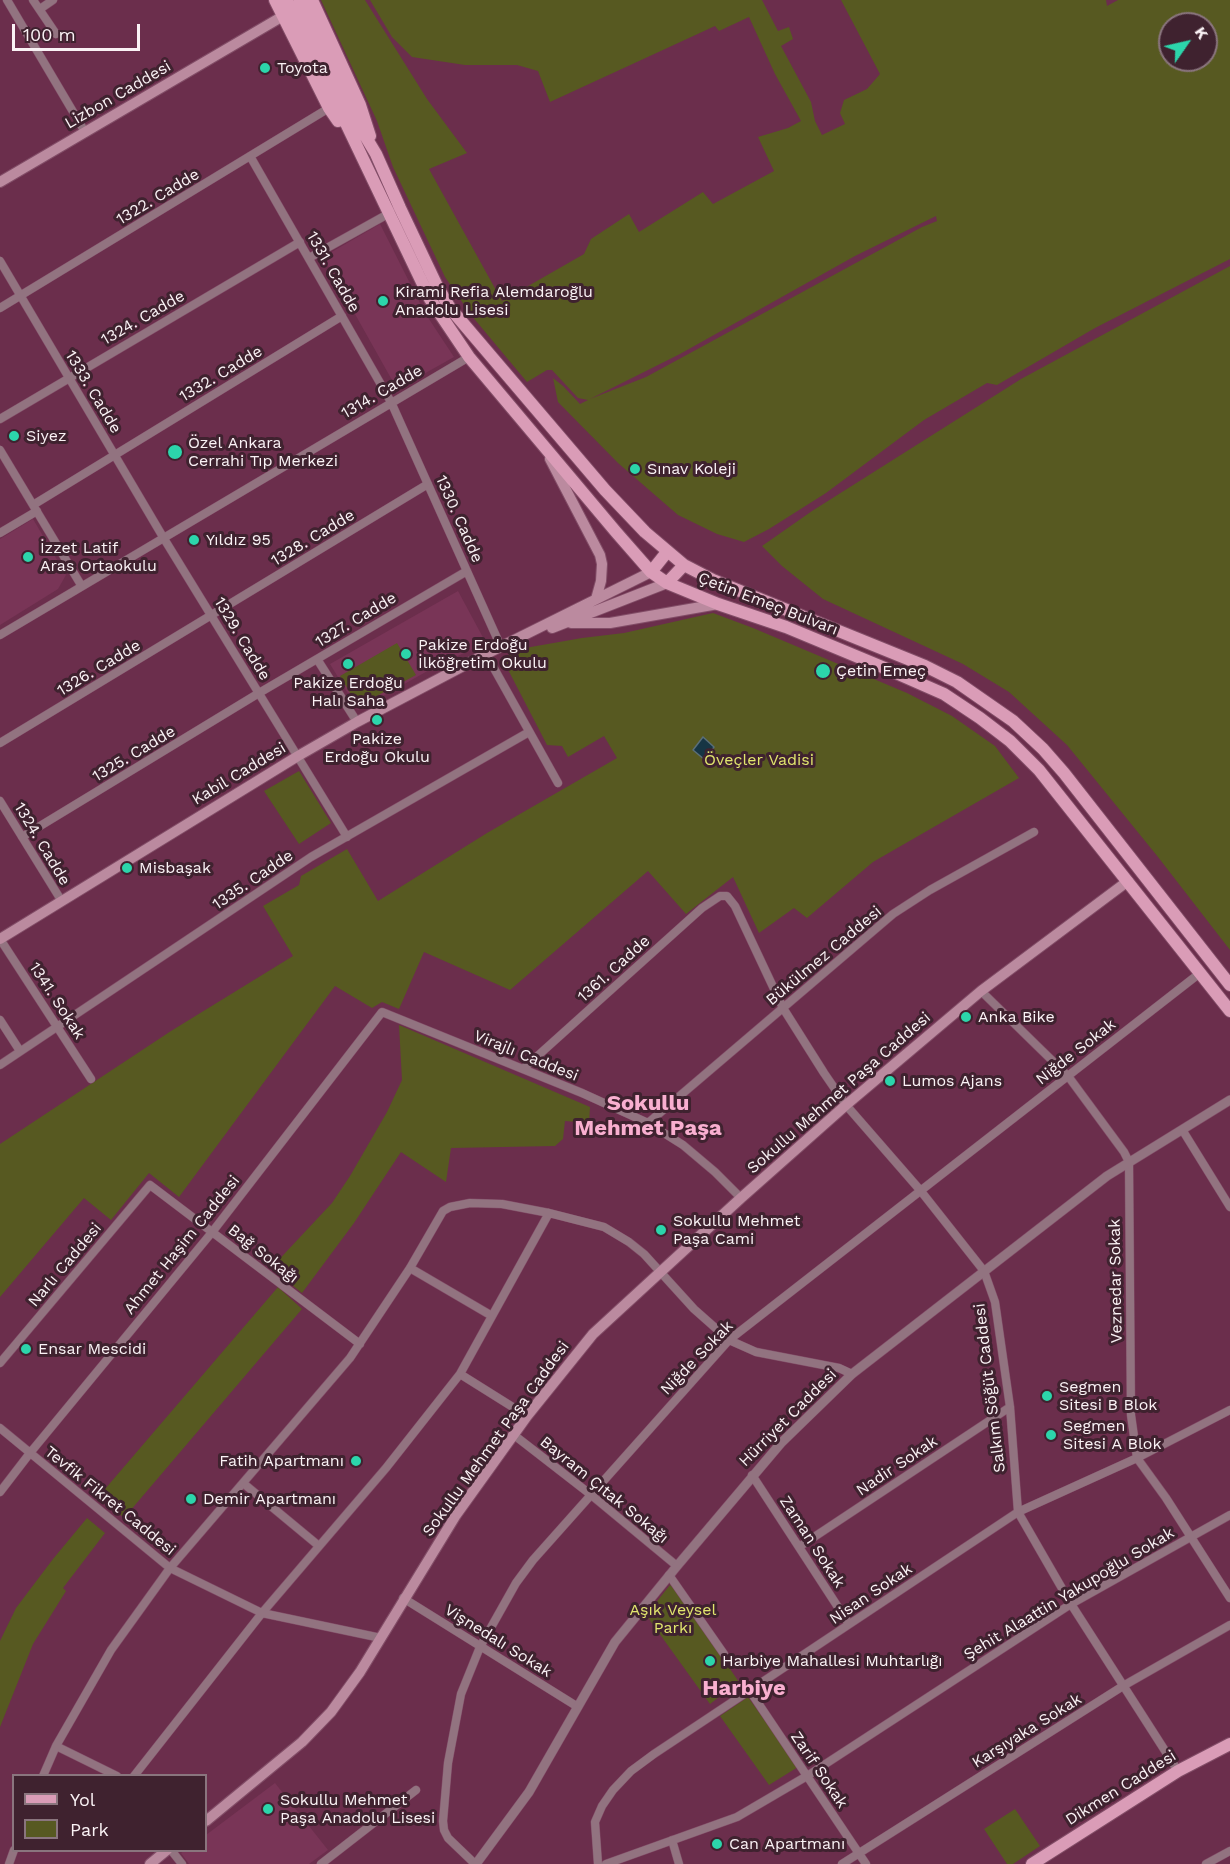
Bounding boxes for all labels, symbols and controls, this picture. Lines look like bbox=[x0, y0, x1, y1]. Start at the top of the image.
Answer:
scale bar bbox=[15, 12, 142, 50]
north arrow bbox=[1158, 12, 1218, 72]
text: K bbox=[1191, 23, 1213, 43]
text: 100 m bbox=[23, 24, 76, 45]
street label: Lizbon Caddesi bbox=[62, 57, 174, 133]
place label: Toyota bbox=[277, 58, 328, 78]
marker: Toyota bbox=[258, 61, 272, 75]
street label: 1322. Cadde bbox=[113, 165, 203, 229]
street label: 1331. Cadde bbox=[302, 228, 364, 316]
place label: Kirami Refia Alemdaroğlu Anadolu Lisesi bbox=[395, 282, 593, 320]
street label: 1324. Cadde bbox=[98, 286, 188, 350]
marker: Kirami Refia Alemdaroğlu Anadolu Lisesi bbox=[376, 294, 390, 308]
street label: 1332. Cadde bbox=[176, 342, 266, 406]
street label: 1333. Cadde bbox=[61, 347, 125, 437]
street label: 1314. Cadde bbox=[338, 361, 426, 423]
place label: Siyez bbox=[26, 426, 66, 446]
marker: Siyez bbox=[7, 429, 21, 443]
place label: Özel Ankara Cerrahi Tıp Merkezi bbox=[188, 433, 338, 471]
marker: Özel Ankara Cerrahi Tıp Merkezi bbox=[166, 443, 184, 461]
place label: Sınav Koleji bbox=[647, 459, 736, 479]
marker: Sınav Koleji bbox=[628, 462, 642, 476]
street label: 1330. Cadde bbox=[431, 472, 487, 566]
street label: 1328. Cadde bbox=[268, 506, 358, 570]
place label: Yıldız 95 bbox=[206, 530, 271, 550]
marker: Yıldız 95 bbox=[187, 533, 201, 547]
place label: İzzet Latif Aras Ortaokulu bbox=[40, 538, 157, 576]
marker: İzzet Latif Aras Ortaokulu bbox=[21, 550, 35, 564]
street label: Çetin Emeç Bulvarı bbox=[695, 568, 841, 640]
street label: 1327. Cadde bbox=[312, 588, 400, 652]
street label: 1329. Cadde bbox=[210, 594, 274, 684]
place label: Pakize Erdoğu İlköğretim Okulu bbox=[418, 635, 547, 673]
street label: 1326. Cadde bbox=[54, 636, 144, 700]
marker: Pakize Erdoğu İlköğretim Okulu bbox=[399, 647, 413, 661]
marker: Pakize Erdoğu Halı Saha bbox=[341, 657, 355, 671]
place label: Çetin Emeç bbox=[836, 661, 926, 681]
marker: Çetin Emeç bbox=[814, 662, 832, 680]
place label: Pakize Erdoğu Halı Saha bbox=[293, 673, 403, 711]
marker: Pakize Erdoğu Okulu bbox=[370, 713, 384, 727]
street label: 1325. Cadde bbox=[89, 722, 179, 786]
place label: Pakize Erdoğu Okulu bbox=[324, 729, 430, 767]
street label: Kabil Caddesi bbox=[189, 738, 289, 810]
park label: Öveçler Vadisi bbox=[704, 750, 814, 770]
street label: 1324. Cadde bbox=[10, 799, 74, 889]
street label: 1335. Cadde bbox=[209, 846, 297, 914]
place label: Misbaşak bbox=[139, 858, 211, 878]
marker: Misbaşak bbox=[120, 861, 134, 875]
street label: Bükülmez Caddesi bbox=[762, 902, 886, 1010]
street label: 1361. Cadde bbox=[574, 932, 654, 1006]
street label: 1341. Sokak bbox=[25, 959, 89, 1043]
place label: Anka Bike bbox=[978, 1007, 1055, 1027]
street label: Sokullu Mehmet Paşa Caddesi bbox=[743, 1008, 935, 1178]
marker: Anka Bike bbox=[959, 1010, 973, 1024]
street label: Niğde Sokak bbox=[1032, 1015, 1120, 1089]
street label: Virajlı Caddesi bbox=[471, 1026, 581, 1086]
place label: Lumos Ajans bbox=[902, 1071, 1002, 1091]
marker: Lumos Ajans bbox=[883, 1074, 897, 1088]
district label: Sokullu Mehmet Paşa bbox=[574, 1091, 722, 1142]
street label: Ahmet Haşim Caddesi bbox=[120, 1172, 244, 1318]
place label: Sokullu Mehmet Paşa Cami bbox=[673, 1211, 801, 1249]
street label: Narlı Caddesi bbox=[24, 1219, 106, 1311]
street label: Veznedar Sokak bbox=[1105, 1219, 1127, 1343]
street label: Bağ Sokağı bbox=[224, 1221, 302, 1287]
marker: Sokullu Mehmet Paşa Cami bbox=[654, 1223, 668, 1237]
street label: Salkım Söğüt Caddesi bbox=[970, 1302, 1010, 1474]
street label: Niğde Sokak bbox=[657, 1317, 737, 1399]
street label: Sokullu Mehmet Paşa Caddesi bbox=[419, 1338, 573, 1540]
place label: Ensar Mescidi bbox=[38, 1339, 146, 1359]
marker: Ensar Mescidi bbox=[19, 1342, 33, 1356]
street label: Hürriyet Caddesi bbox=[735, 1365, 841, 1471]
place label: Segmen Sitesi B Blok bbox=[1059, 1377, 1157, 1415]
marker: Segmen Sitesi B Blok bbox=[1040, 1389, 1054, 1403]
place label: Segmen Sitesi A Blok bbox=[1063, 1416, 1162, 1454]
marker: Segmen Sitesi A Blok bbox=[1044, 1428, 1058, 1442]
street label: Bayram Çıtak Sokağı bbox=[536, 1432, 672, 1548]
street label: Nadir Sokak bbox=[853, 1432, 941, 1500]
street label: Tevfik Fikret Caddesi bbox=[41, 1442, 179, 1560]
place label: Fatih Apartmanı bbox=[219, 1451, 344, 1471]
marker: Fatih Apartmanı bbox=[349, 1454, 363, 1468]
place label: Demir Apartmanı bbox=[203, 1489, 336, 1509]
marker: Demir Apartmanı bbox=[184, 1492, 198, 1506]
street label: Zaman Sokak bbox=[775, 1492, 849, 1592]
street label: Şehit Alaattin Yakupoğlu Sokak bbox=[960, 1523, 1178, 1665]
street label: Nisan Sokak bbox=[826, 1559, 916, 1629]
street label: Vişnedalı Sokak bbox=[441, 1600, 555, 1682]
park label: Aşık Veysel Parkı bbox=[630, 1600, 716, 1638]
place label: Harbiye Mahallesi Muhtarlığı bbox=[722, 1651, 943, 1671]
marker: Harbiye Mahallesi Muhtarlığı bbox=[703, 1654, 717, 1668]
district label: Harbiye bbox=[702, 1676, 786, 1702]
street label: Karşıyaka Sokak bbox=[969, 1690, 1085, 1772]
street label: Zarif Sokak bbox=[786, 1728, 852, 1812]
street label: Dikmen Caddesi bbox=[1062, 1746, 1180, 1830]
legend bbox=[12, 1774, 207, 1852]
text: Yol bbox=[70, 1789, 95, 1810]
place label: Sokullu Mehmet Paşa Anadolu Lisesi bbox=[280, 1790, 435, 1828]
marker: Sokullu Mehmet Paşa Anadolu Lisesi bbox=[261, 1802, 275, 1816]
text: Park bbox=[70, 1819, 109, 1840]
place label: Can Apartmanı bbox=[729, 1834, 845, 1854]
marker: Can Apartmanı bbox=[710, 1837, 724, 1851]

